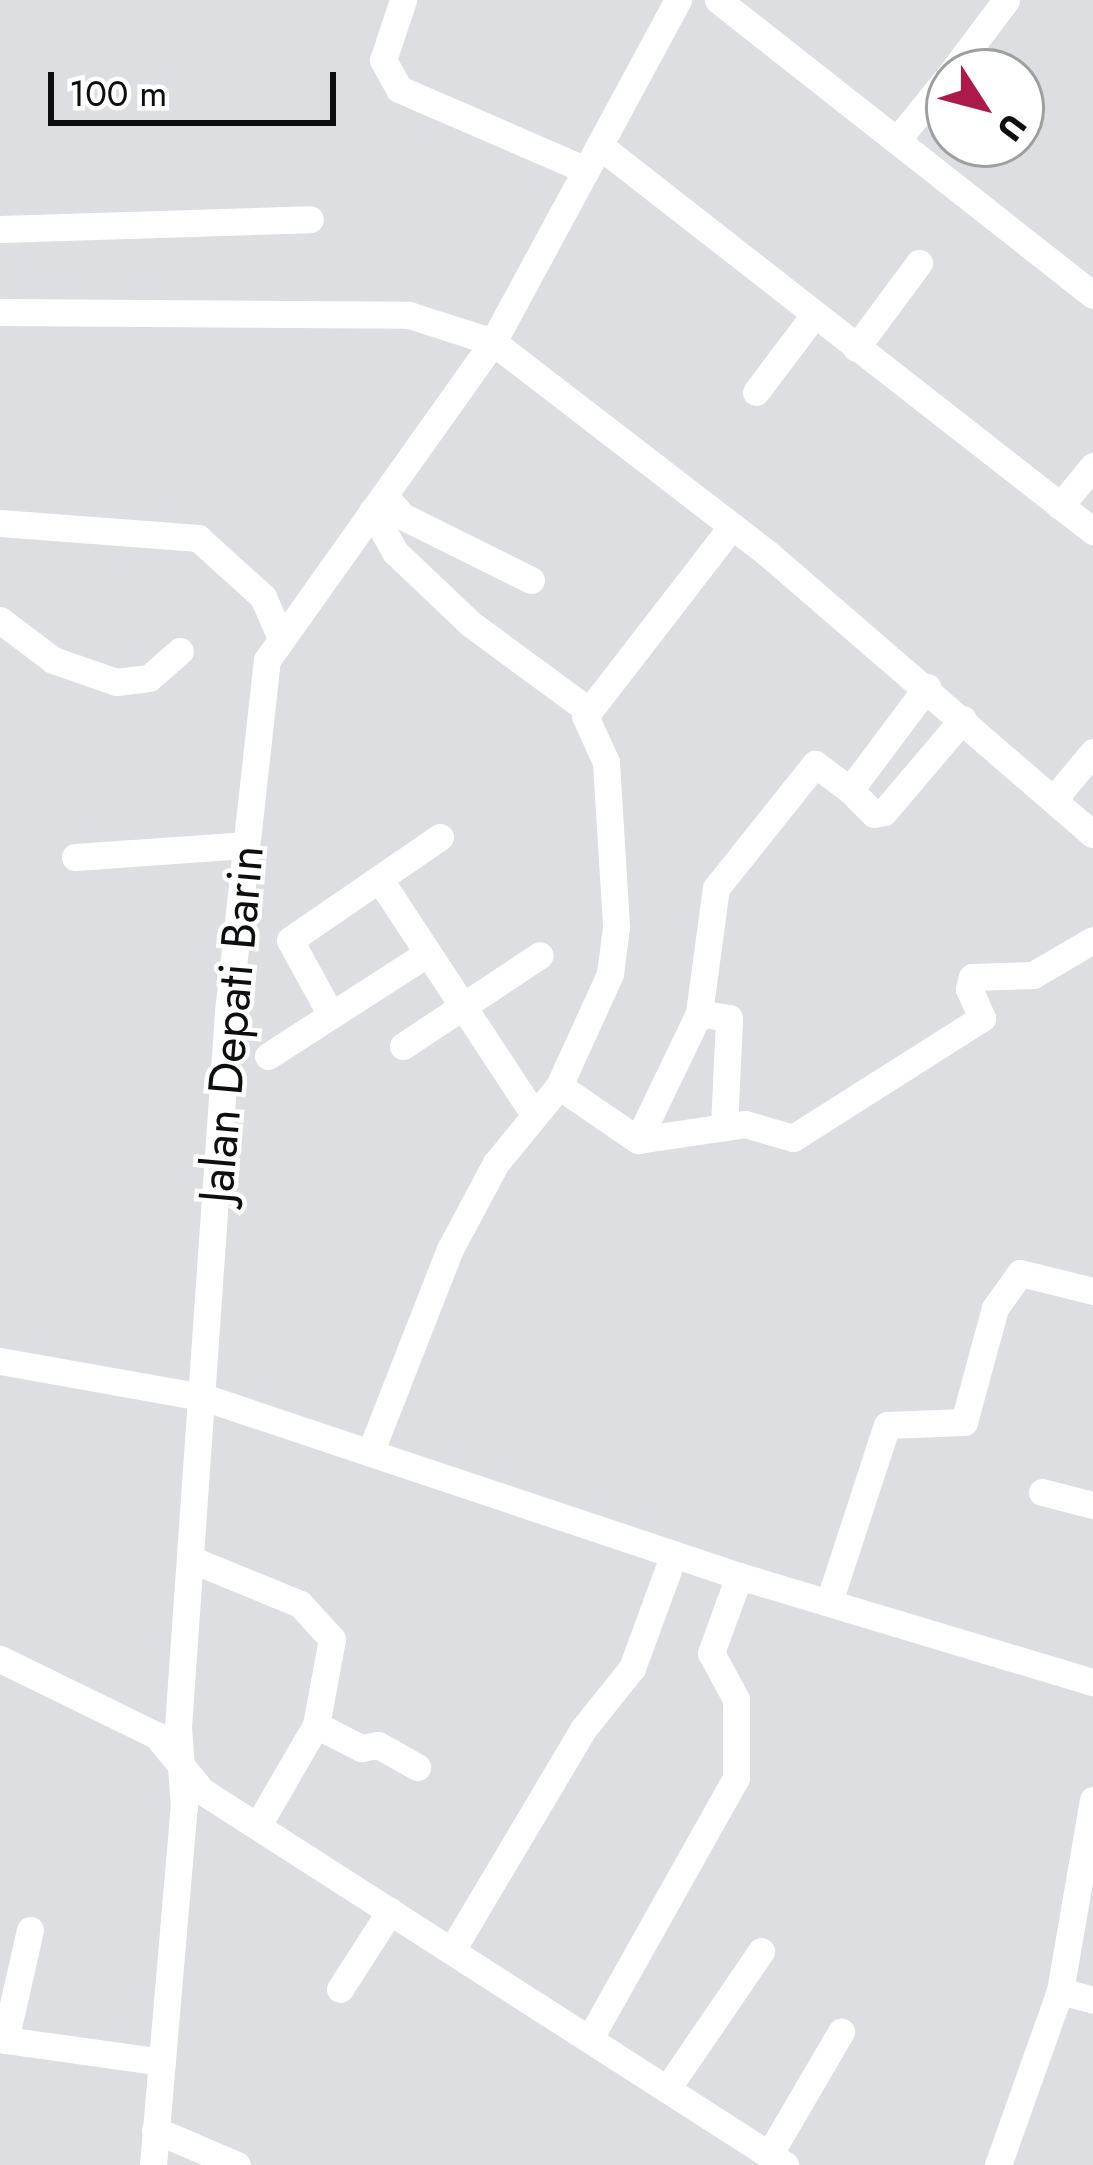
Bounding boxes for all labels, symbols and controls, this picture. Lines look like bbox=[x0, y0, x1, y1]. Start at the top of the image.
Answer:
scale bar bbox=[54, 48, 342, 122]
north arrow bbox=[925, 48, 1045, 168]
text: 100 m bbox=[69, 67, 167, 119]
text: U bbox=[986, 105, 1038, 151]
street label: Jalan Depati Barin bbox=[187, 843, 275, 1205]

